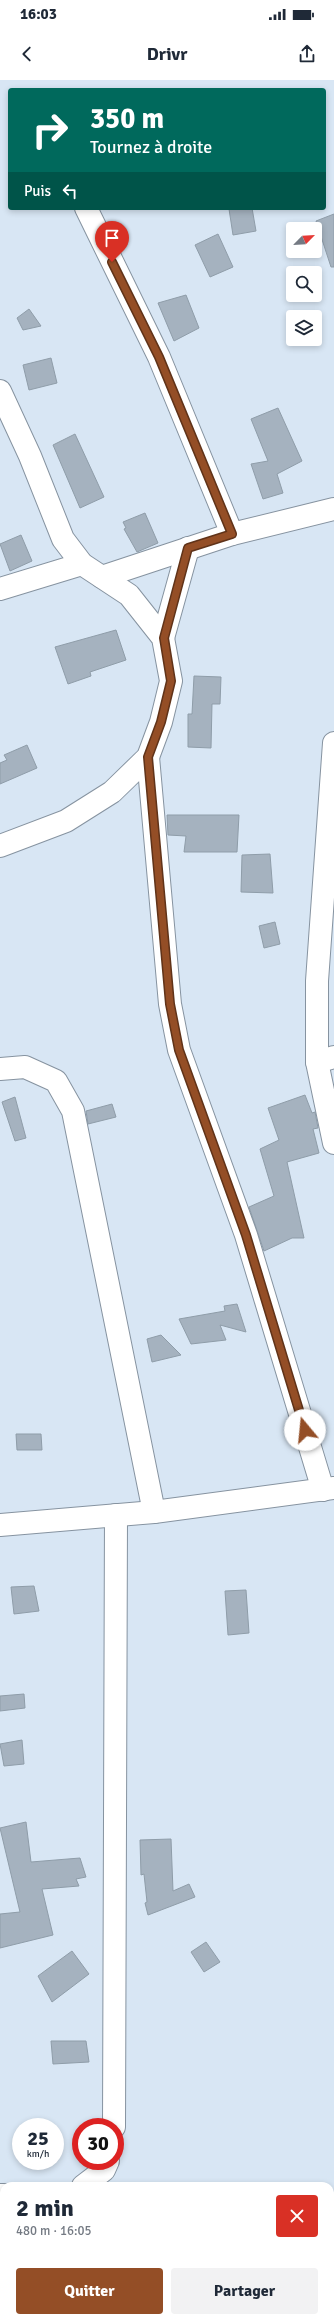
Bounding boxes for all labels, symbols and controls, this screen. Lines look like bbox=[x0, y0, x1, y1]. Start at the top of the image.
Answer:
text: 16:03 bbox=[20, 5, 57, 23]
icon: back bbox=[16, 43, 38, 65]
text: Drivr bbox=[147, 43, 187, 65]
icon: share bbox=[296, 43, 318, 65]
text: 350 m bbox=[90, 102, 164, 136]
icon: right bbox=[24, 104, 76, 156]
text: Tournez à droite bbox=[90, 136, 212, 158]
icon: left bbox=[59, 180, 81, 202]
text: Puis bbox=[24, 182, 51, 200]
pin bbox=[95, 221, 129, 262]
north arrow bbox=[286, 222, 322, 258]
map controls bbox=[286, 222, 322, 346]
icon: arrive bbox=[101, 227, 123, 249]
button: search bbox=[286, 266, 322, 302]
button: layers bbox=[286, 310, 322, 346]
position arrow bbox=[284, 1409, 326, 1451]
speed limit sign: 30 bbox=[72, 2118, 124, 2170]
text: 25 bbox=[27, 2126, 49, 2151]
text: km/h bbox=[27, 2148, 49, 2160]
text: 2 min bbox=[16, 2193, 74, 2223]
button: close bbox=[276, 2195, 318, 2237]
text: 480 m · 16:05 bbox=[16, 2223, 92, 2239]
button: Quitter bbox=[16, 2268, 163, 2314]
button: Partager bbox=[171, 2268, 318, 2314]

